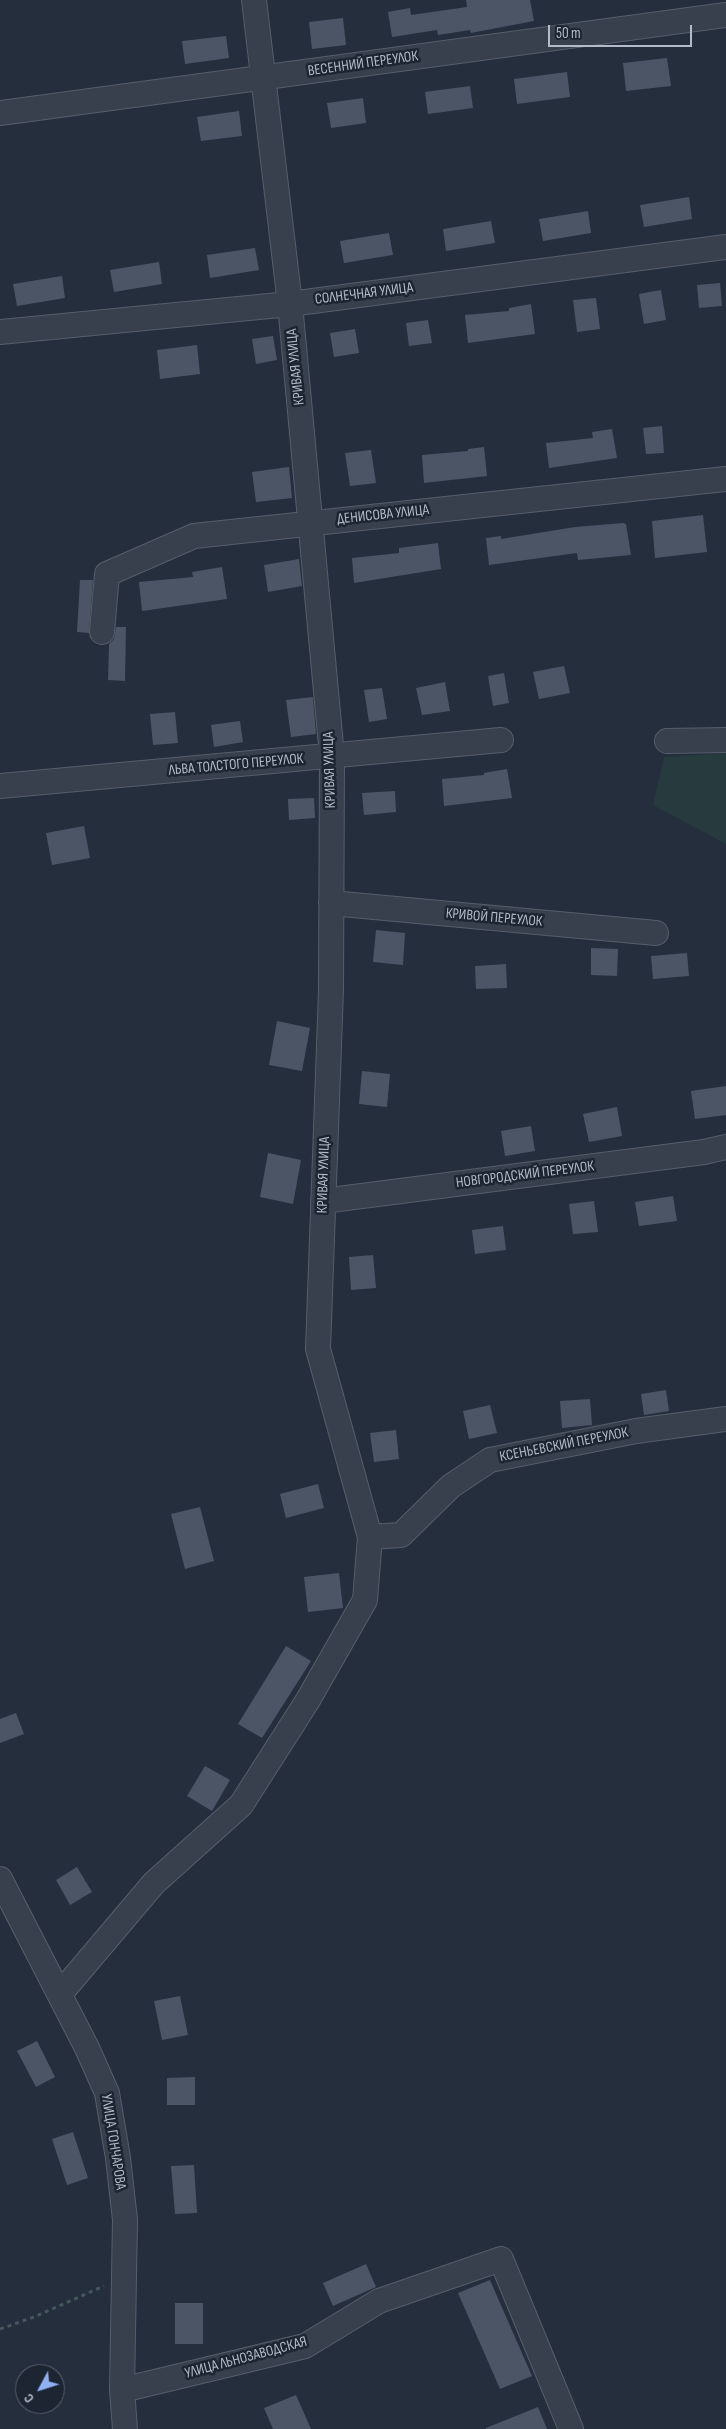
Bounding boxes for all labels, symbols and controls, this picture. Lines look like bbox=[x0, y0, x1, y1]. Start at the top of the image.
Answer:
scale bar bbox=[551, 15, 695, 47]
text: 50 m bbox=[556, 24, 581, 43]
street label: ВЕСЕННИЙ ПЕРЕУЛОК bbox=[307, 47, 419, 81]
street label: СОЛНЕЧНАЯ УЛИЦА bbox=[314, 279, 414, 309]
street label: КРИВАЯ УЛИЦА bbox=[283, 328, 309, 406]
street label: ДЕНИСОВА УЛИЦА bbox=[336, 501, 430, 529]
street label: КРИВАЯ УЛИЦА bbox=[320, 731, 340, 809]
street label: ЛЬВА ТОЛСТОГО ПЕРЕУЛОК bbox=[168, 750, 304, 780]
street label: КРИВОЙ ПЕРЕУЛОК bbox=[445, 905, 543, 931]
street label: КРИВАЯ УЛИЦА bbox=[314, 1136, 334, 1214]
street label: НОВГОРОДСКИЙ ПЕРЕУЛОК bbox=[455, 1158, 595, 1192]
street label: КСЕНЬЕВСКИЙ ПЕРЕУЛОК bbox=[498, 1424, 630, 1466]
street label: УЛИЦА ГОНЧАРОВА bbox=[97, 2093, 129, 2191]
street label: УЛИЦА ЛЬНОЗАВОДСКАЯ bbox=[183, 2333, 309, 2383]
north arrow bbox=[15, 2364, 65, 2414]
text: С bbox=[20, 2390, 38, 2407]

